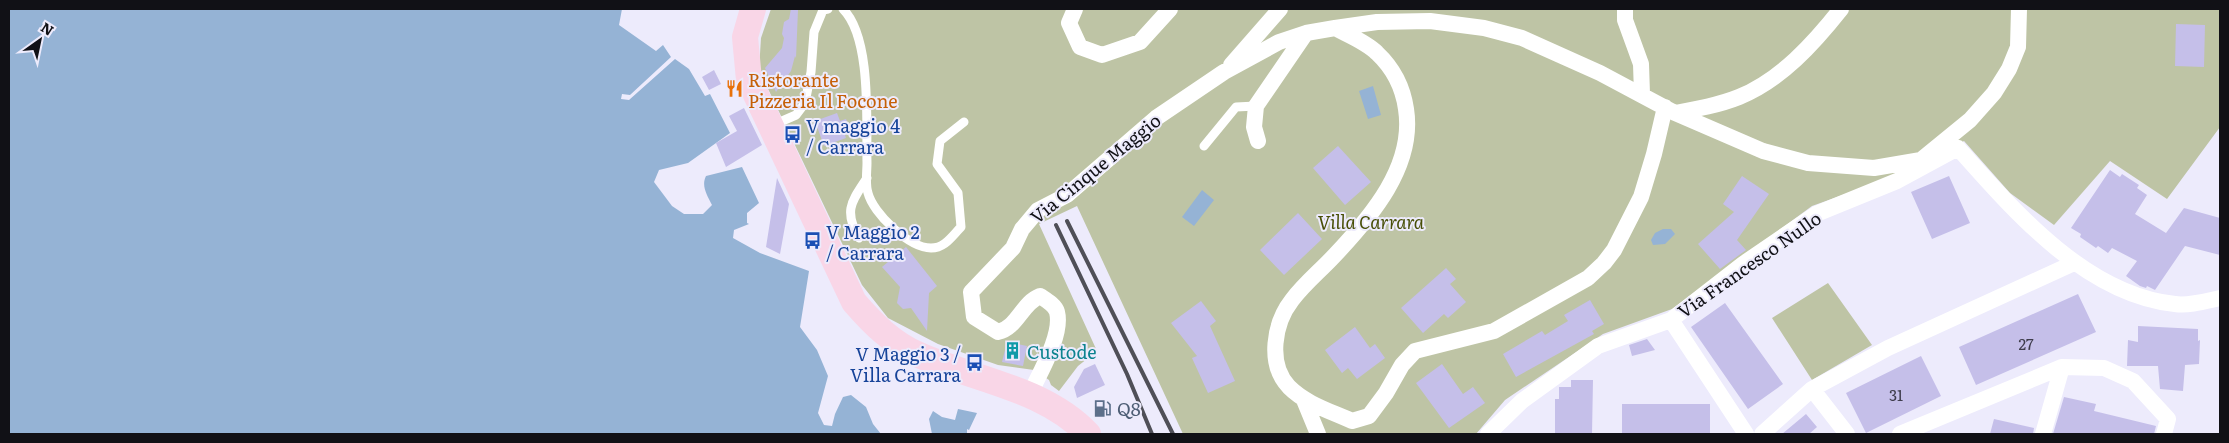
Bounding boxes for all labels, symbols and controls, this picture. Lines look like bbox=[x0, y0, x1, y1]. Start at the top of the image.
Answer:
north arrow bbox=[15, 15, 65, 65]
text: N bbox=[37, 17, 58, 40]
place label: Ristorante Pizzeria Il Focone bbox=[748, 66, 898, 114]
restaurant icon: Ristorante Pizzeria Il Focone bbox=[724, 79, 744, 99]
street label: Via Cinque Maggio bbox=[1024, 107, 1166, 229]
place label: V maggio 4 / Carrara bbox=[806, 112, 900, 160]
bus stop icon: V maggio 4 / Carrara bbox=[782, 125, 802, 145]
street label: Via Francesco Nullo bbox=[1672, 204, 1826, 324]
park label: Villa Carrara bbox=[1318, 208, 1425, 235]
place label: V Maggio 2 / Carrara bbox=[826, 218, 920, 266]
bus stop icon: V Maggio 2 / Carrara bbox=[802, 231, 822, 251]
house number: 27 bbox=[2018, 332, 2034, 355]
place label: Custode bbox=[1027, 338, 1097, 365]
place label: V Maggio 3 / Villa Carrara bbox=[850, 340, 961, 388]
building icon: Custode bbox=[1003, 341, 1023, 361]
bus stop icon: V Maggio 3 / Villa Carrara bbox=[965, 353, 985, 373]
house number: 31 bbox=[1889, 383, 1903, 406]
place label: Q8 bbox=[1117, 395, 1141, 422]
fuel station icon: Q8 bbox=[1093, 398, 1113, 418]

